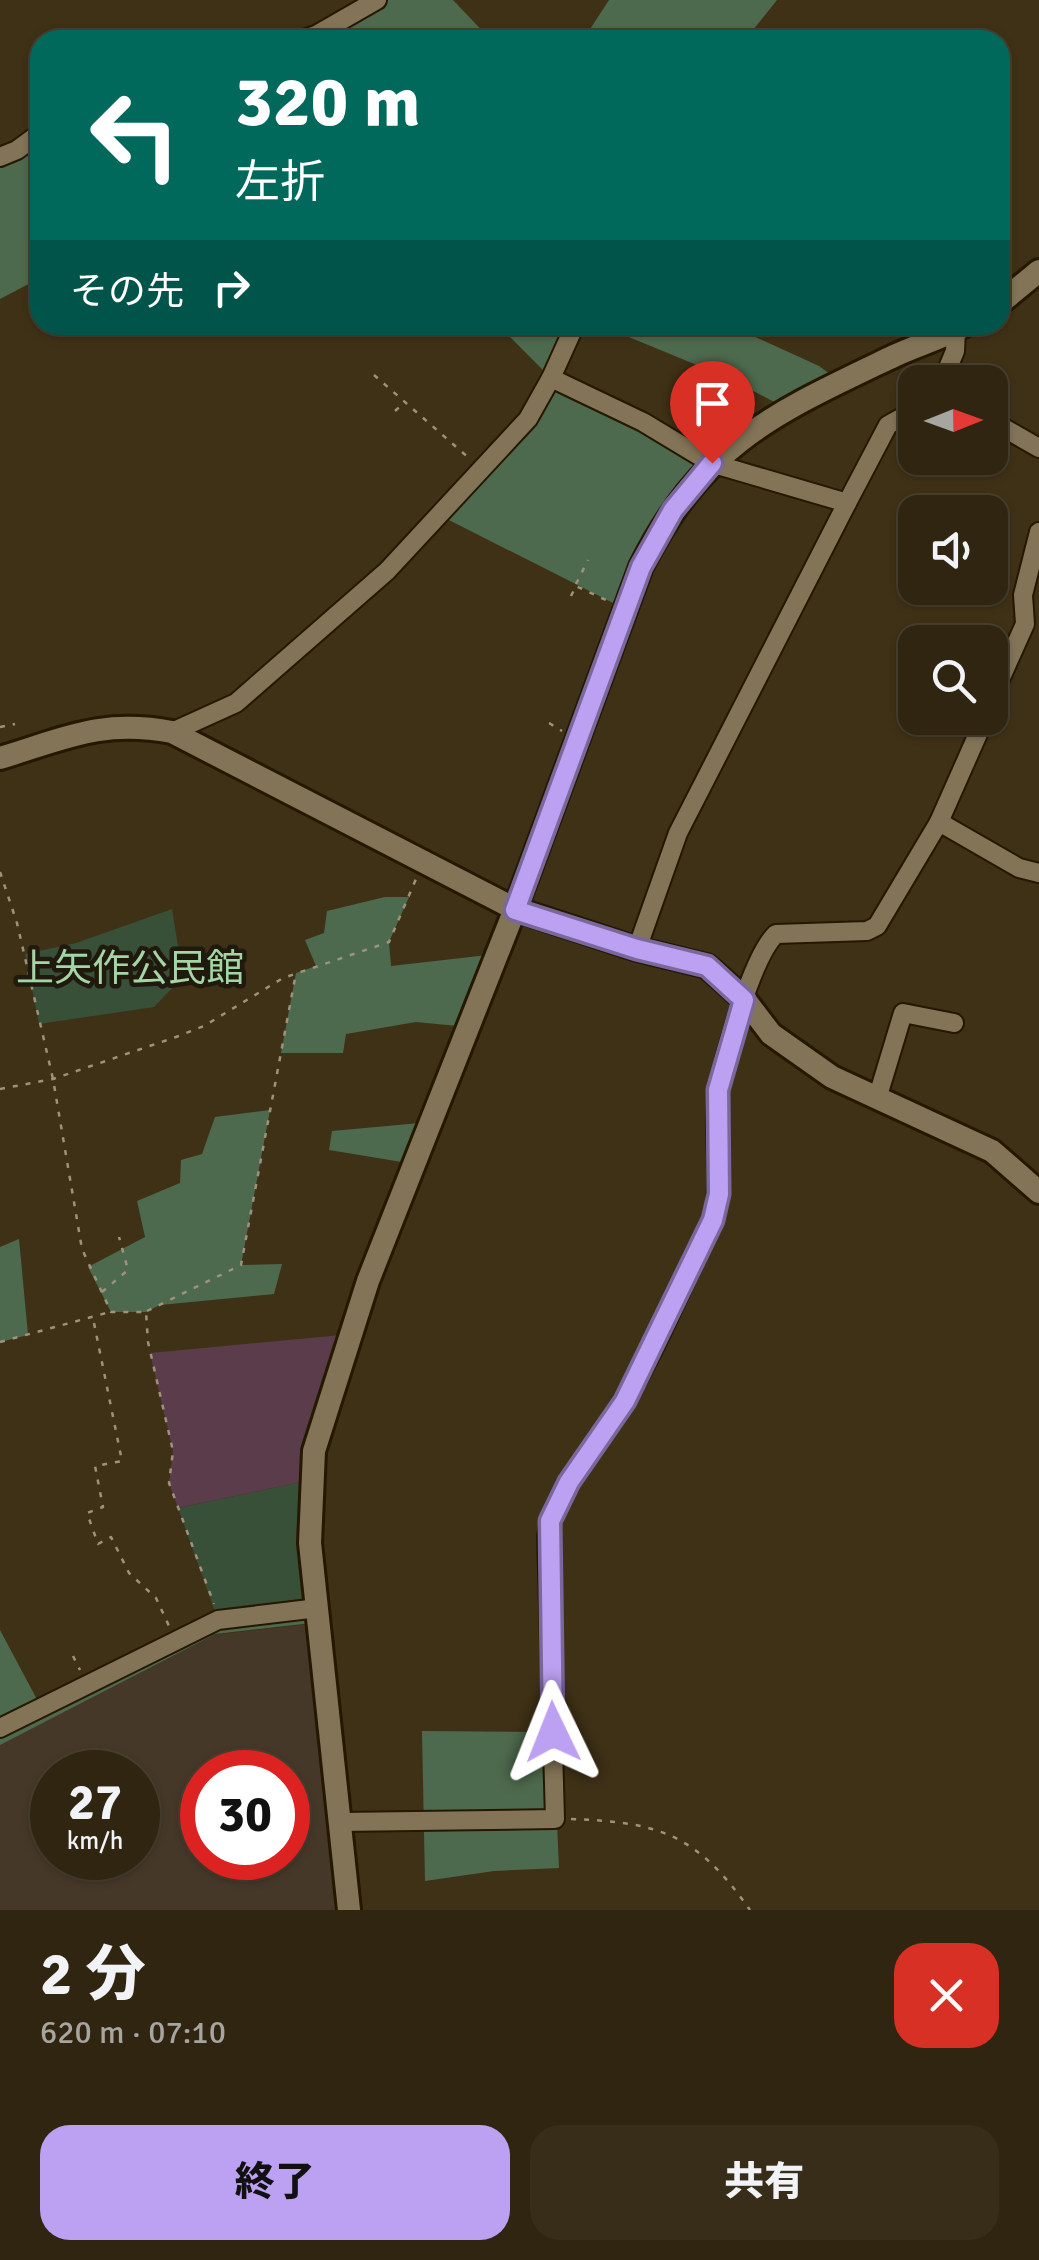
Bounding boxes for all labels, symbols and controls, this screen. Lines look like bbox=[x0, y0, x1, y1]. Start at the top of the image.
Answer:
text: 320 m bbox=[235, 59, 420, 145]
icon: left bbox=[70, 70, 200, 200]
text: 左折 bbox=[235, 155, 325, 210]
icon: right bbox=[204, 260, 259, 315]
text: その先 bbox=[70, 268, 184, 315]
pin bbox=[670, 361, 755, 464]
north arrow bbox=[898, 365, 1008, 475]
map controls bbox=[898, 365, 1008, 735]
icon: arrive bbox=[685, 376, 740, 431]
button: sound bbox=[898, 495, 1008, 605]
button: search bbox=[898, 625, 1008, 735]
park label: 上矢作公民館 bbox=[16, 945, 244, 992]
position arrow bbox=[501, 1680, 605, 1784]
speed limit sign: 30 bbox=[180, 1750, 310, 1880]
text: 27 bbox=[68, 1772, 122, 1834]
text: km/h bbox=[67, 1825, 123, 1856]
text: 2 分 bbox=[40, 1938, 146, 2012]
button: close bbox=[894, 1943, 999, 2048]
text: 620 m · 07:10 bbox=[40, 2013, 226, 2052]
button: 終了 bbox=[40, 2125, 510, 2240]
button: 共有 bbox=[530, 2125, 999, 2240]

